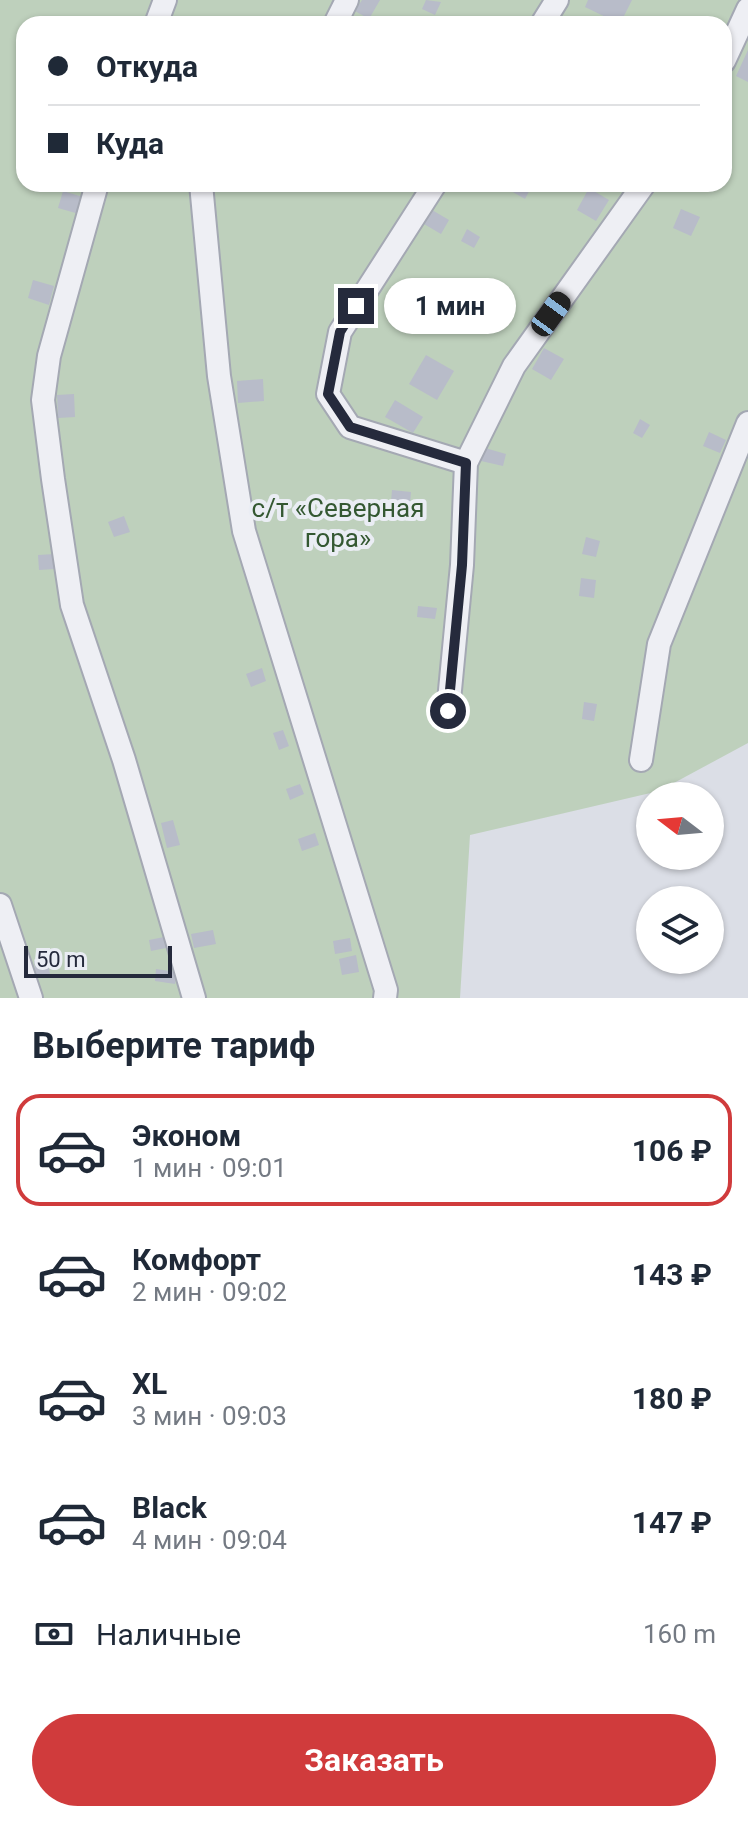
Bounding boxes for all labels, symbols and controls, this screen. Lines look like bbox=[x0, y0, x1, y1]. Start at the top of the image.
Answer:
text: Откуда bbox=[96, 49, 198, 84]
text: Куда bbox=[96, 126, 164, 161]
callout: 1 мин bbox=[384, 278, 516, 334]
route end bbox=[338, 288, 374, 324]
car bbox=[527, 288, 575, 340]
text: 1 мин bbox=[415, 291, 485, 321]
park label: с/т «Северная гора» bbox=[252, 493, 424, 553]
route start bbox=[430, 693, 466, 729]
north arrow bbox=[636, 782, 724, 870]
map controls bbox=[636, 782, 724, 974]
button: layers bbox=[636, 886, 724, 974]
scale bar bbox=[24, 942, 172, 978]
text: 50 m bbox=[36, 947, 85, 972]
text: Выберите тариф bbox=[32, 1025, 315, 1067]
icon: car bbox=[36, 1114, 108, 1186]
text: Эконом bbox=[132, 1118, 241, 1153]
text: 106 ₽ bbox=[632, 1133, 712, 1168]
text: 1 мин · 09:01 bbox=[132, 1153, 287, 1183]
icon: car bbox=[36, 1238, 108, 1310]
text: Комфорт bbox=[132, 1242, 261, 1277]
text: 143 ₽ bbox=[632, 1257, 712, 1292]
text: 2 мин · 09:02 bbox=[132, 1277, 287, 1307]
icon: car bbox=[36, 1362, 108, 1434]
text: XL bbox=[132, 1366, 167, 1401]
text: 180 ₽ bbox=[632, 1381, 712, 1416]
text: 3 мин · 09:03 bbox=[132, 1401, 287, 1431]
icon: car bbox=[36, 1486, 108, 1558]
text: Black bbox=[132, 1490, 207, 1525]
text: 147 ₽ bbox=[632, 1505, 712, 1540]
text: 4 мин · 09:04 bbox=[132, 1525, 287, 1555]
icon: cash bbox=[32, 1612, 76, 1656]
text: Наличные bbox=[96, 1617, 241, 1652]
text: 160 m bbox=[643, 1619, 716, 1649]
button: Заказать bbox=[32, 1714, 716, 1806]

